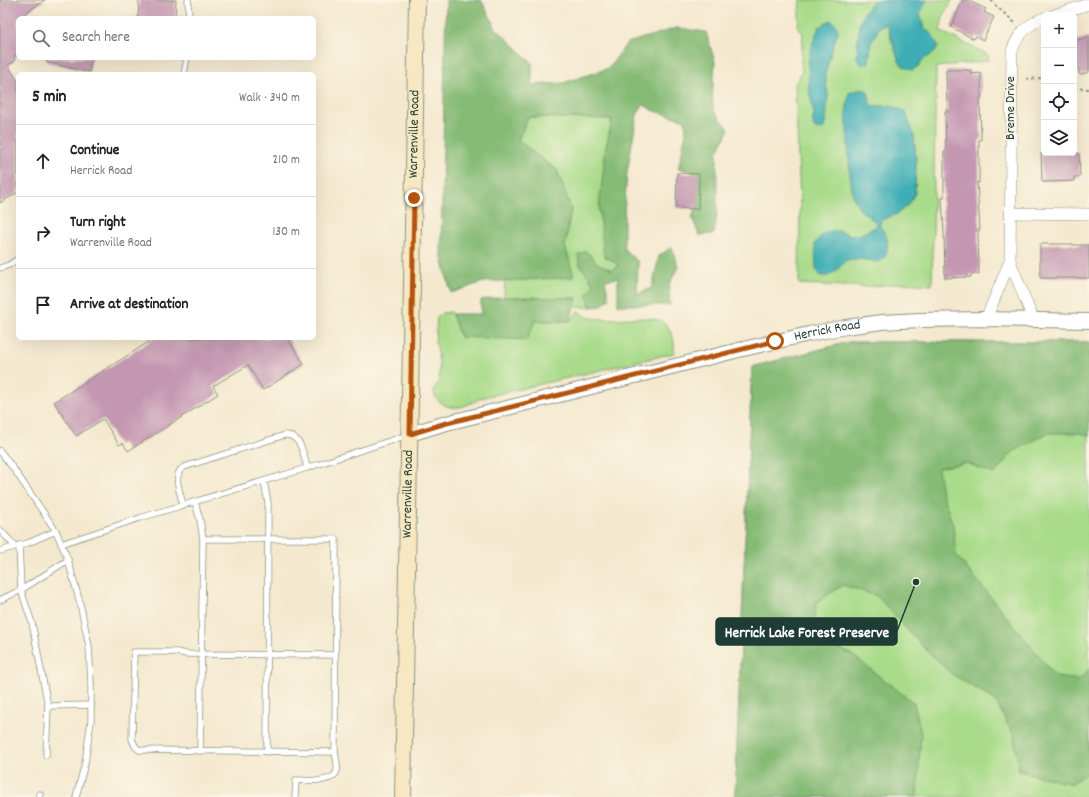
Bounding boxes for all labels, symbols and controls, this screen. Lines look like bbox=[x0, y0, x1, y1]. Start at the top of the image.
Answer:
map controls bbox=[1041, 12, 1077, 156]
button: + bbox=[1041, 12, 1077, 48]
search box bbox=[16, 16, 316, 60]
icon: search bbox=[30, 27, 52, 49]
text: Search here bbox=[62, 27, 130, 49]
button: − bbox=[1041, 48, 1077, 84]
street label: Breme Drive bbox=[1001, 76, 1021, 140]
button: locate bbox=[1041, 84, 1077, 120]
text: 5 min bbox=[32, 86, 66, 110]
text: Walk · 340 m bbox=[239, 89, 300, 108]
street label: Warrenville Road bbox=[404, 90, 425, 178]
button: layers bbox=[1041, 120, 1077, 156]
text: Continue bbox=[70, 140, 119, 162]
icon: ahead bbox=[32, 150, 54, 172]
text: 210 m bbox=[272, 151, 300, 170]
text: Herrick Road bbox=[70, 162, 132, 181]
route end bbox=[405, 189, 423, 207]
text: Turn right bbox=[70, 212, 126, 234]
icon: right bbox=[32, 222, 54, 244]
text: 130 m bbox=[272, 223, 300, 242]
text: Warrenville Road bbox=[70, 234, 152, 253]
icon: arrive bbox=[32, 294, 54, 316]
text: Arrive at destination bbox=[70, 294, 188, 316]
street label: Herrick Road bbox=[792, 315, 862, 347]
route start bbox=[766, 332, 784, 350]
street label: Warrenville Road bbox=[398, 450, 419, 538]
callout: Herrick Lake Forest Preserve bbox=[716, 618, 897, 645]
text: Herrick Lake Forest Preserve bbox=[725, 623, 890, 645]

